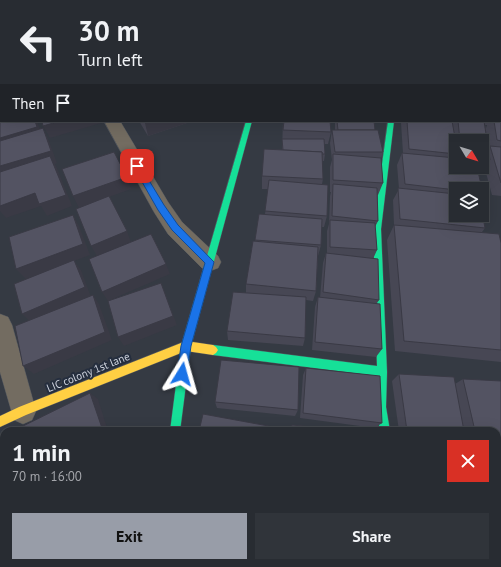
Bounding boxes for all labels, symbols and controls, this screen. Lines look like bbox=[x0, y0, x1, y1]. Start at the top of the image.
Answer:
text: 30 m bbox=[78, 12, 139, 49]
icon: left bbox=[12, 16, 64, 68]
text: Turn left bbox=[78, 48, 143, 71]
icon: arrive bbox=[52, 92, 74, 114]
text: Then bbox=[12, 94, 44, 113]
north arrow bbox=[449, 134, 489, 174]
map controls bbox=[449, 134, 489, 222]
pin bbox=[120, 149, 154, 183]
icon: arrive bbox=[126, 155, 148, 177]
button: layers bbox=[449, 182, 489, 222]
street label: LIC colony 1st lane bbox=[44, 349, 132, 395]
position arrow bbox=[161, 353, 203, 395]
text: 1 min bbox=[12, 437, 71, 468]
button: close bbox=[447, 440, 489, 482]
text: 70 m · 16:00 bbox=[12, 468, 82, 485]
button: Exit bbox=[12, 513, 247, 559]
button: Share bbox=[255, 513, 489, 559]

